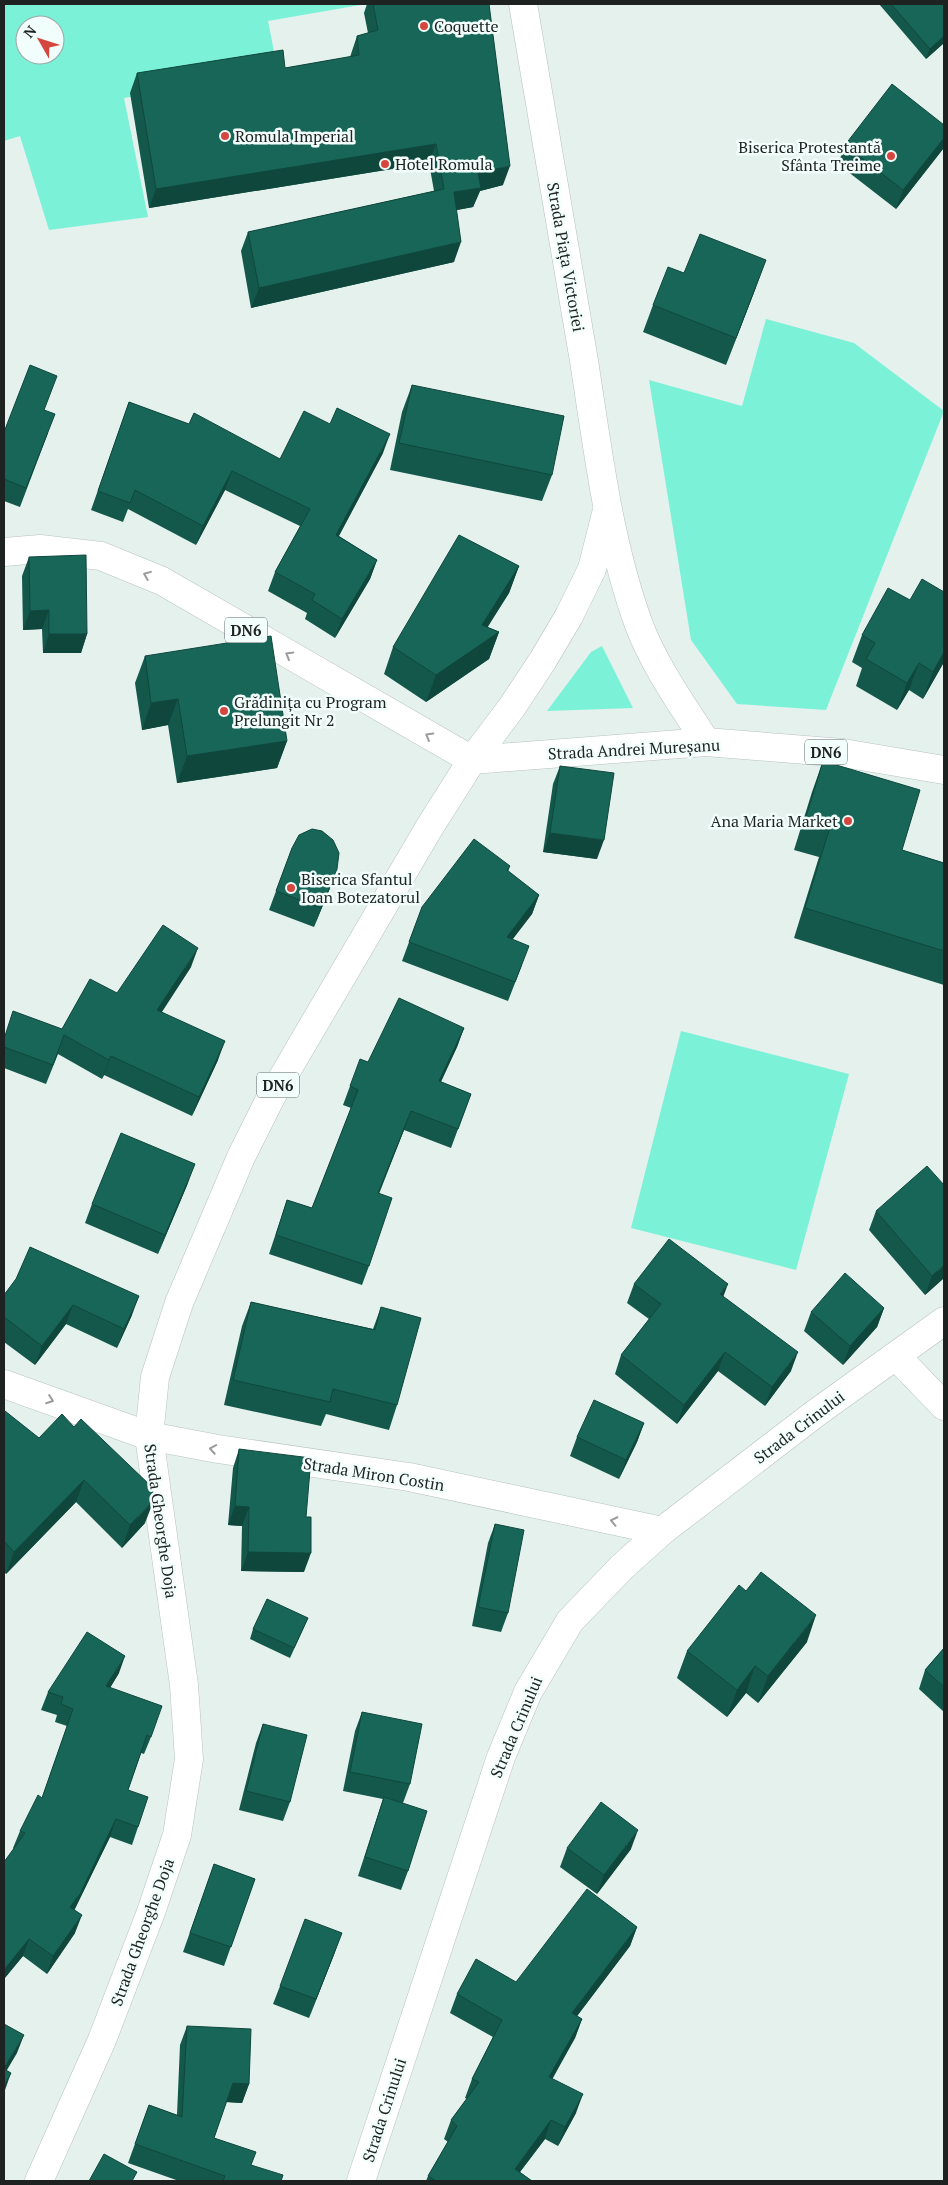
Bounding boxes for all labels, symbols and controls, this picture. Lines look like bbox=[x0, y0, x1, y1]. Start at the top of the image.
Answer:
north arrow bbox=[15, 15, 65, 65]
place label: Coquette bbox=[434, 15, 499, 37]
marker: Coquette bbox=[418, 20, 430, 32]
text: N bbox=[19, 21, 40, 42]
place label: Romula Imperial bbox=[235, 125, 354, 147]
marker: Romula Imperial bbox=[219, 130, 231, 142]
place label: Biserica Protestantă Sfânta Treime bbox=[738, 136, 881, 176]
marker: Biserica Protestantă Sfânta Treime bbox=[885, 150, 897, 162]
place label: Hotel Romula bbox=[395, 153, 493, 175]
marker: Hotel Romula bbox=[379, 158, 391, 170]
street label: Strada Piața Victoriei bbox=[542, 181, 590, 334]
one-way arrow bbox=[143, 571, 152, 581]
road number: DN6 bbox=[225, 618, 267, 642]
one-way arrow bbox=[285, 651, 294, 661]
place label: Grădinița cu Program Prelungit Nr 2 bbox=[234, 691, 387, 731]
marker: Grădinița cu Program Prelungit Nr 2 bbox=[218, 705, 230, 717]
one-way arrow bbox=[426, 733, 435, 743]
street label: Strada Andrei Mureșanu bbox=[547, 734, 721, 764]
road number: DN6 bbox=[805, 740, 847, 764]
place label: Ana Maria Market bbox=[711, 810, 838, 832]
marker: Ana Maria Market bbox=[842, 815, 854, 827]
place label: Biserica Sfantul Ioan Botezatorul bbox=[301, 868, 420, 908]
marker: Biserica Sfantul Ioan Botezatorul bbox=[285, 882, 297, 894]
road number: DN6 bbox=[257, 1072, 299, 1098]
street label: Strada Crinului bbox=[749, 1386, 849, 1468]
one-way arrow bbox=[45, 1394, 53, 1404]
street label: Strada Gheorghe Doja bbox=[139, 1442, 183, 1600]
one-way arrow bbox=[209, 1444, 218, 1454]
street label: Strada Miron Costin bbox=[302, 1452, 447, 1496]
one-way arrow bbox=[610, 1516, 619, 1526]
street label: Strada Crinului bbox=[485, 1673, 547, 1781]
street label: Strada Gheorghe Doja bbox=[105, 1855, 179, 2009]
street label: Strada Crinului bbox=[357, 2055, 411, 2165]

